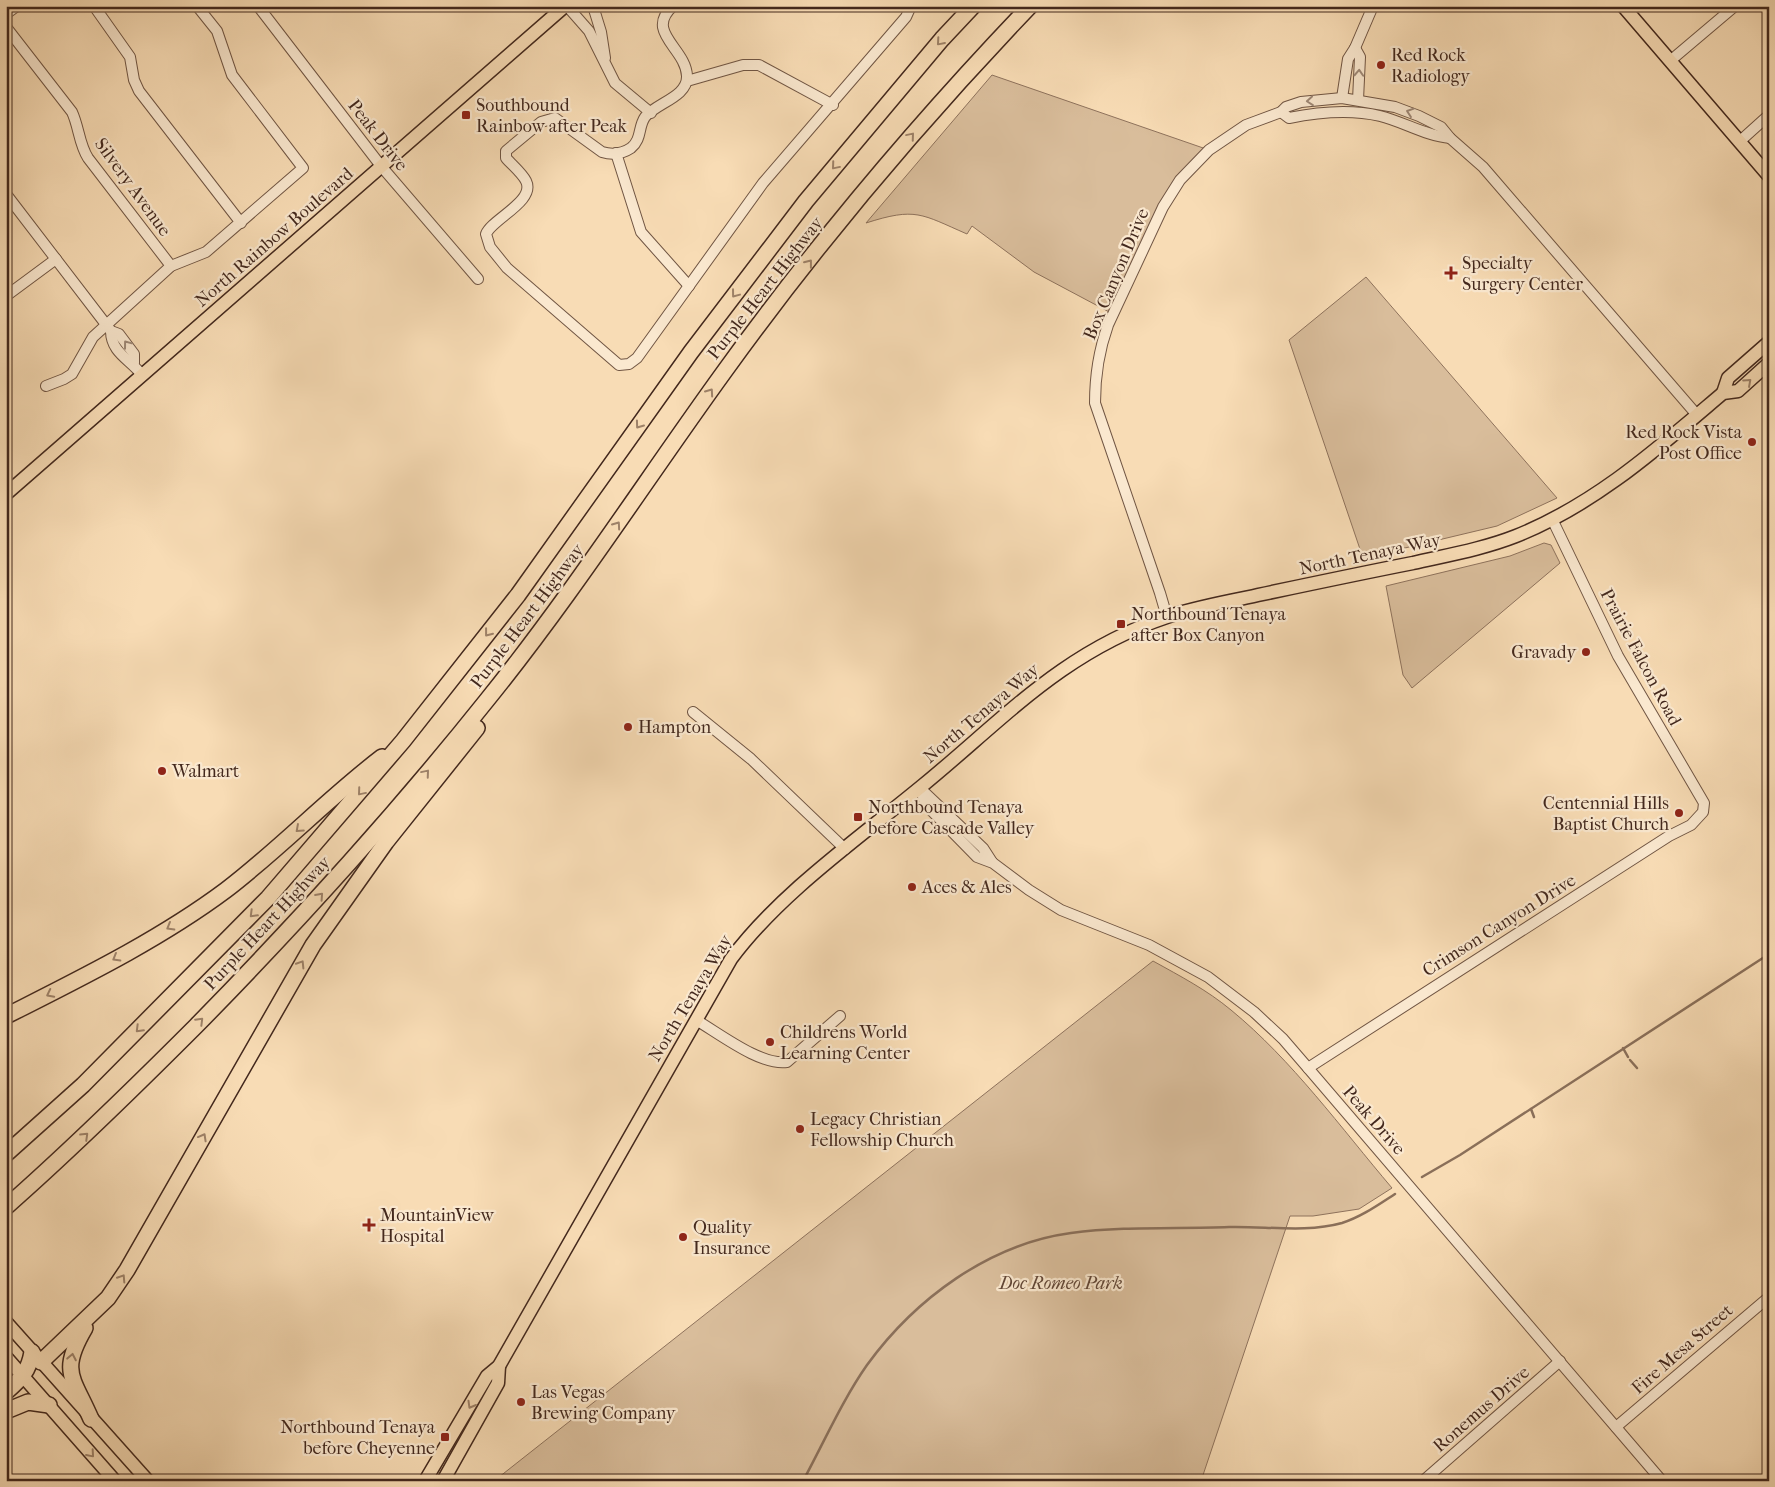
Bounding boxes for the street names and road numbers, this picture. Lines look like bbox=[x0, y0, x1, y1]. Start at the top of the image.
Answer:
street label: Peak Drive bbox=[343, 95, 412, 175]
street label: Silvery Avenue bbox=[90, 134, 175, 240]
street label: North Rainbow Boulevard bbox=[191, 163, 358, 312]
street label: Box Canyon Drive bbox=[1079, 205, 1154, 343]
street label: Purple Heart Highway bbox=[703, 212, 829, 364]
street label: North Tenaya Way bbox=[1297, 529, 1444, 580]
street label: Purple Heart Highway bbox=[466, 539, 589, 693]
street label: Prairie Falcon Road bbox=[1596, 585, 1686, 729]
street label: North Tenaya Way bbox=[919, 658, 1044, 768]
street label: Purple Heart Highway bbox=[200, 851, 336, 995]
street label: Crimson Canyon Drive bbox=[1419, 870, 1580, 981]
street label: North Tenaya Way bbox=[644, 930, 737, 1065]
street label: Peak Drive bbox=[1338, 1081, 1409, 1159]
street label: Fire Mesa Street bbox=[1628, 1299, 1737, 1399]
street label: Ronemus Drive bbox=[1429, 1362, 1534, 1457]

